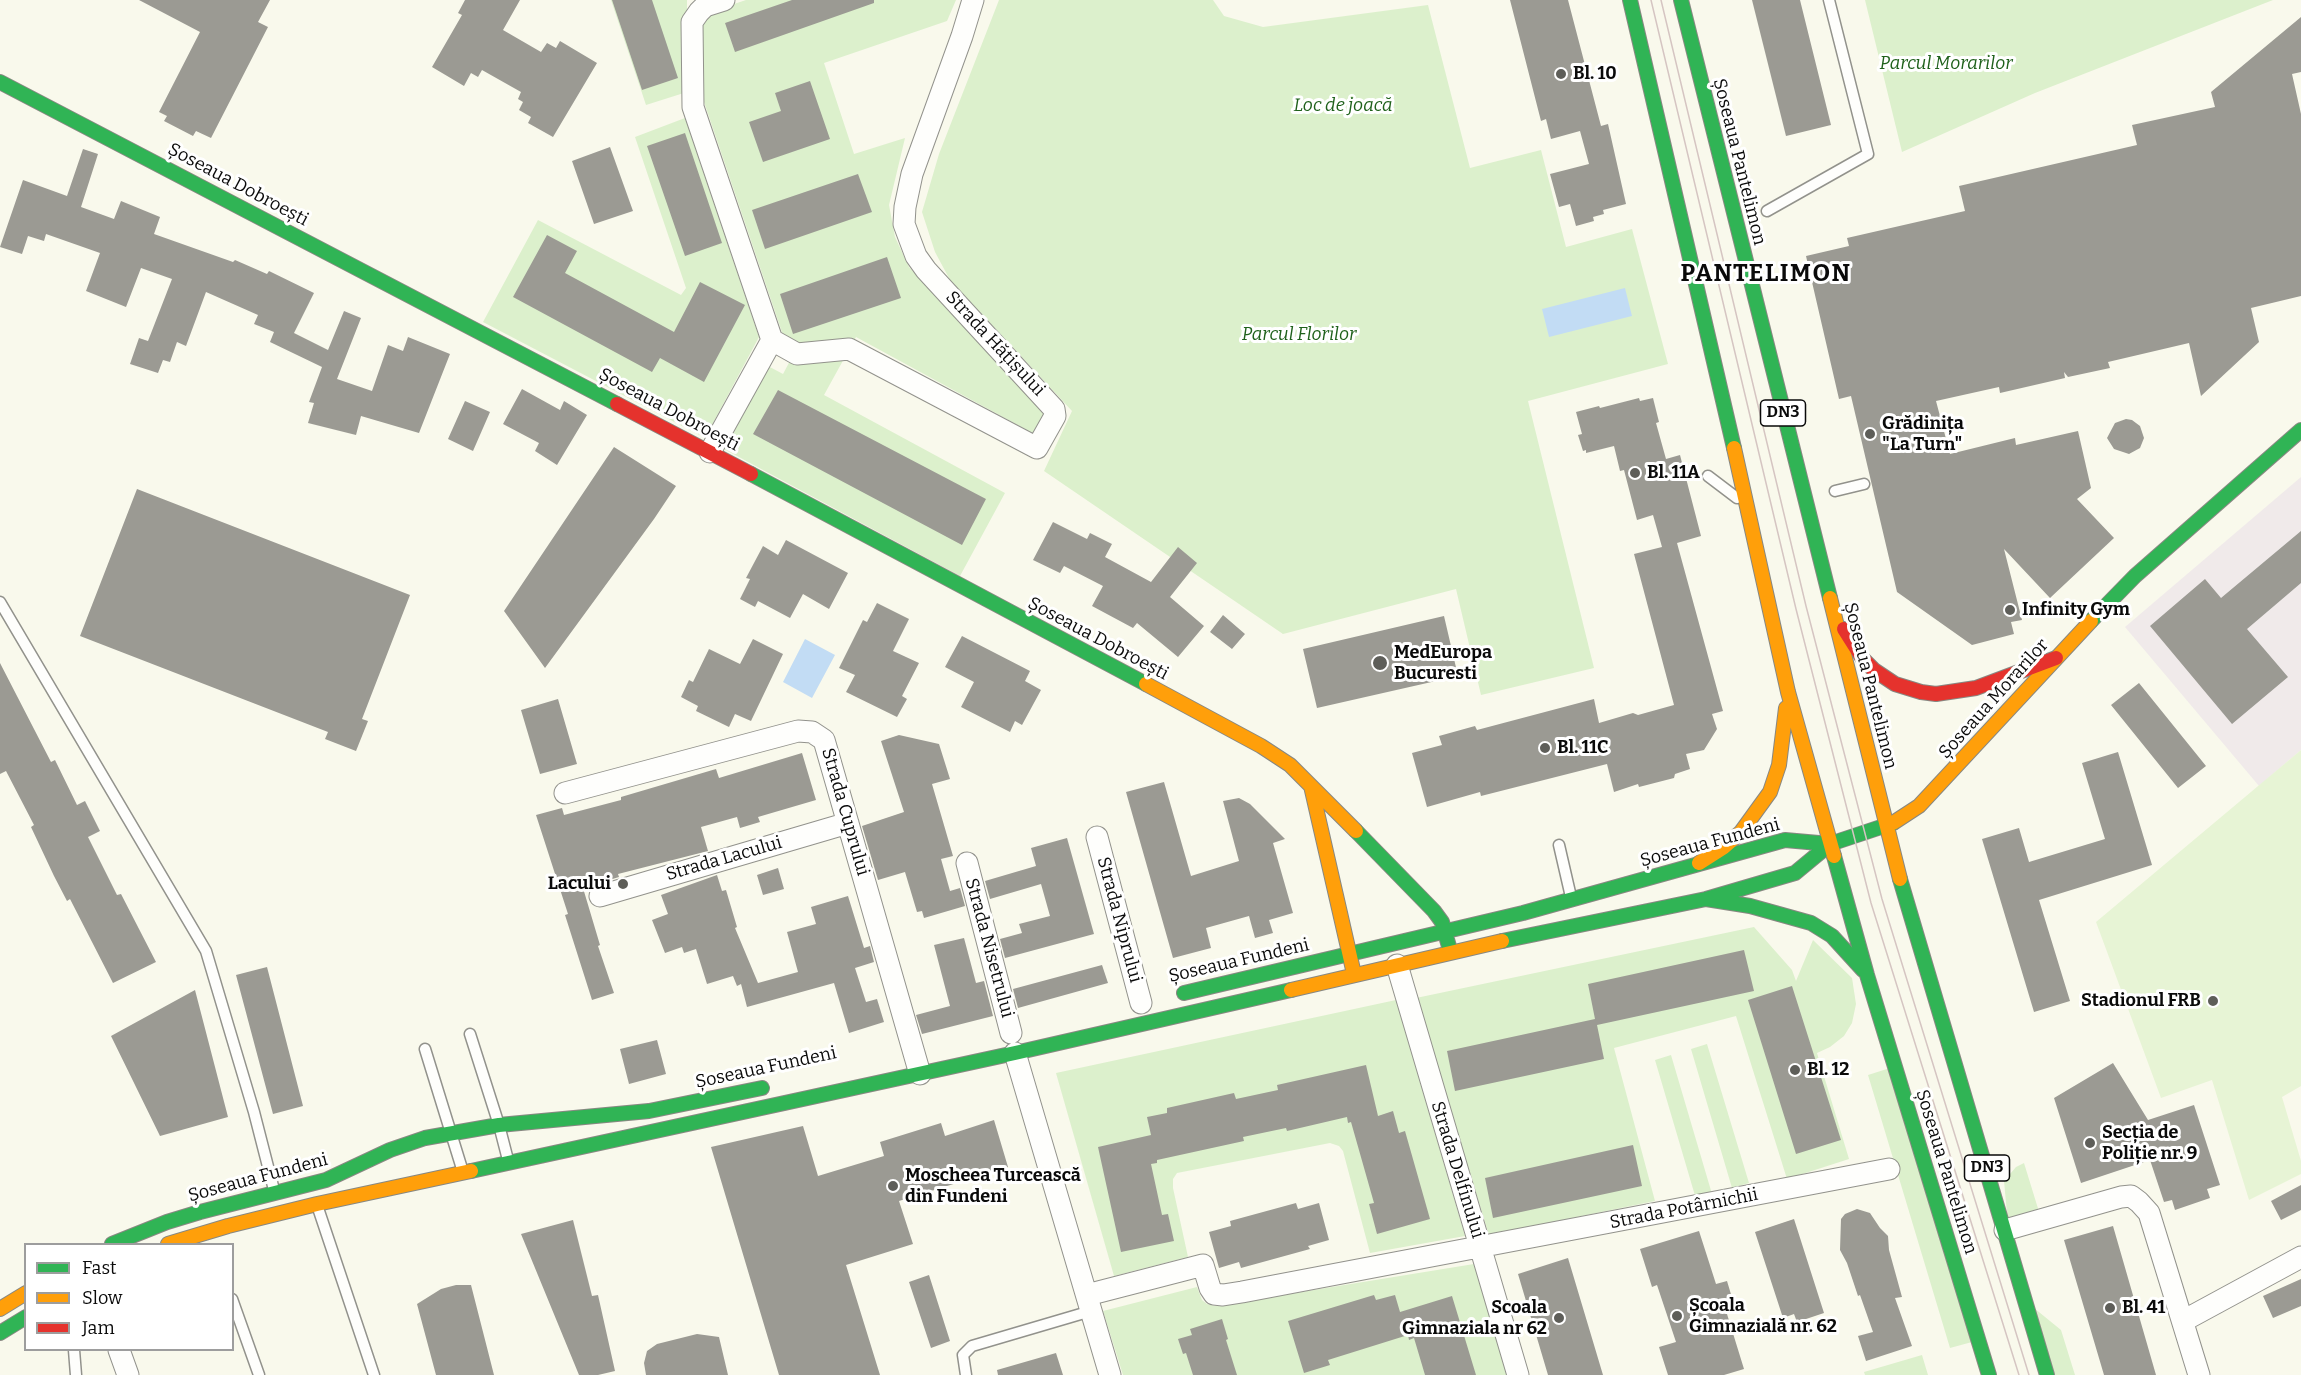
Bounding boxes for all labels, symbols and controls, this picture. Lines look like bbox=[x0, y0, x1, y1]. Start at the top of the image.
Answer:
park label: Parcul Morarilor bbox=[1880, 53, 2012, 75]
place label: Bl. 10 bbox=[1573, 63, 1617, 85]
marker: Bl. 10 bbox=[1554, 67, 1568, 81]
street label: Șoseaua Pantelimon bbox=[1708, 76, 1770, 248]
park label: Loc de joacă bbox=[1293, 95, 1393, 117]
street label: Șoseaua Dobroești bbox=[164, 139, 312, 231]
district label: PANTELIMON bbox=[1680, 260, 1852, 288]
street label: Strada Hățișului bbox=[941, 287, 1049, 401]
park label: Parcul Florilor bbox=[1242, 324, 1356, 346]
street label: Șoseaua Dobroești bbox=[595, 364, 743, 456]
road number: DN3 bbox=[1760, 400, 1806, 426]
place label: Grădinița "La Turn" bbox=[1882, 413, 1964, 456]
marker: Grădinița "La Turn" bbox=[1863, 427, 1877, 441]
place label: Bl. 11A bbox=[1647, 462, 1700, 484]
marker: Bl. 11A bbox=[1628, 466, 1642, 480]
street label: Șoseaua Dobroești bbox=[1024, 593, 1172, 685]
place label: Infinity Gym bbox=[2022, 599, 2130, 621]
street label: Șoseaua Pantelimon bbox=[1839, 600, 1901, 772]
marker: Infinity Gym bbox=[2003, 603, 2017, 617]
street label: Șoseaua Morarilor bbox=[1935, 635, 2053, 763]
place label: MedEuropa Bucuresti bbox=[1394, 642, 1492, 684]
marker: MedEuropa Bucuresti bbox=[1371, 654, 1389, 672]
place label: Bl. 11C bbox=[1557, 737, 1608, 759]
marker: Bl. 11C bbox=[1538, 741, 1552, 755]
street label: Strada Cuprului bbox=[816, 746, 874, 878]
street label: Șoseaua Fundeni bbox=[1638, 814, 1782, 872]
street label: Strada Lacului bbox=[664, 832, 784, 886]
street label: Strada Niprului bbox=[1092, 855, 1146, 985]
place label: Lacului bbox=[548, 873, 611, 895]
street label: Strada Nisetrului bbox=[960, 876, 1018, 1020]
marker: Lacului bbox=[616, 877, 630, 891]
street label: Șoseaua Fundeni bbox=[1167, 934, 1311, 988]
place label: Stadionul FRB bbox=[2081, 990, 2201, 1012]
marker: Stadionul FRB bbox=[2206, 994, 2220, 1008]
street label: Șoseaua Fundeni bbox=[694, 1043, 838, 1093]
place label: Bl. 12 bbox=[1807, 1059, 1849, 1081]
marker: Bl. 12 bbox=[1788, 1063, 1802, 1077]
street label: Șoseaua Pantelimon bbox=[1911, 1087, 1981, 1257]
street label: Strada Delfinului bbox=[1426, 1099, 1488, 1241]
place label: Secția de Poliție nr. 9 bbox=[2102, 1122, 2197, 1164]
marker: Secția de Poliție nr. 9 bbox=[2083, 1136, 2097, 1150]
street label: Șoseaua Fundeni bbox=[186, 1149, 330, 1207]
road number: DN3 bbox=[1964, 1155, 2010, 1181]
place label: Moscheea Turcească din Fundeni bbox=[905, 1165, 1081, 1208]
marker: Moscheea Turcească din Fundeni bbox=[886, 1179, 900, 1193]
street label: Strada Potârnichii bbox=[1608, 1184, 1760, 1234]
legend bbox=[24, 1243, 234, 1351]
text: Fast bbox=[82, 1257, 117, 1279]
text: Slow bbox=[82, 1287, 122, 1309]
place label: Școala Gimnazială nr. 62 bbox=[1689, 1295, 1837, 1338]
place label: Scoala Gimnaziala nr 62 bbox=[1402, 1297, 1547, 1340]
place label: Bl. 41 bbox=[2122, 1297, 2165, 1319]
marker: Bl. 41 bbox=[2103, 1301, 2117, 1315]
marker: Școala Gimnazială nr. 62 bbox=[1670, 1309, 1684, 1323]
marker: Scoala Gimnaziala nr 62 bbox=[1552, 1311, 1566, 1325]
text: Jam bbox=[82, 1317, 115, 1339]

